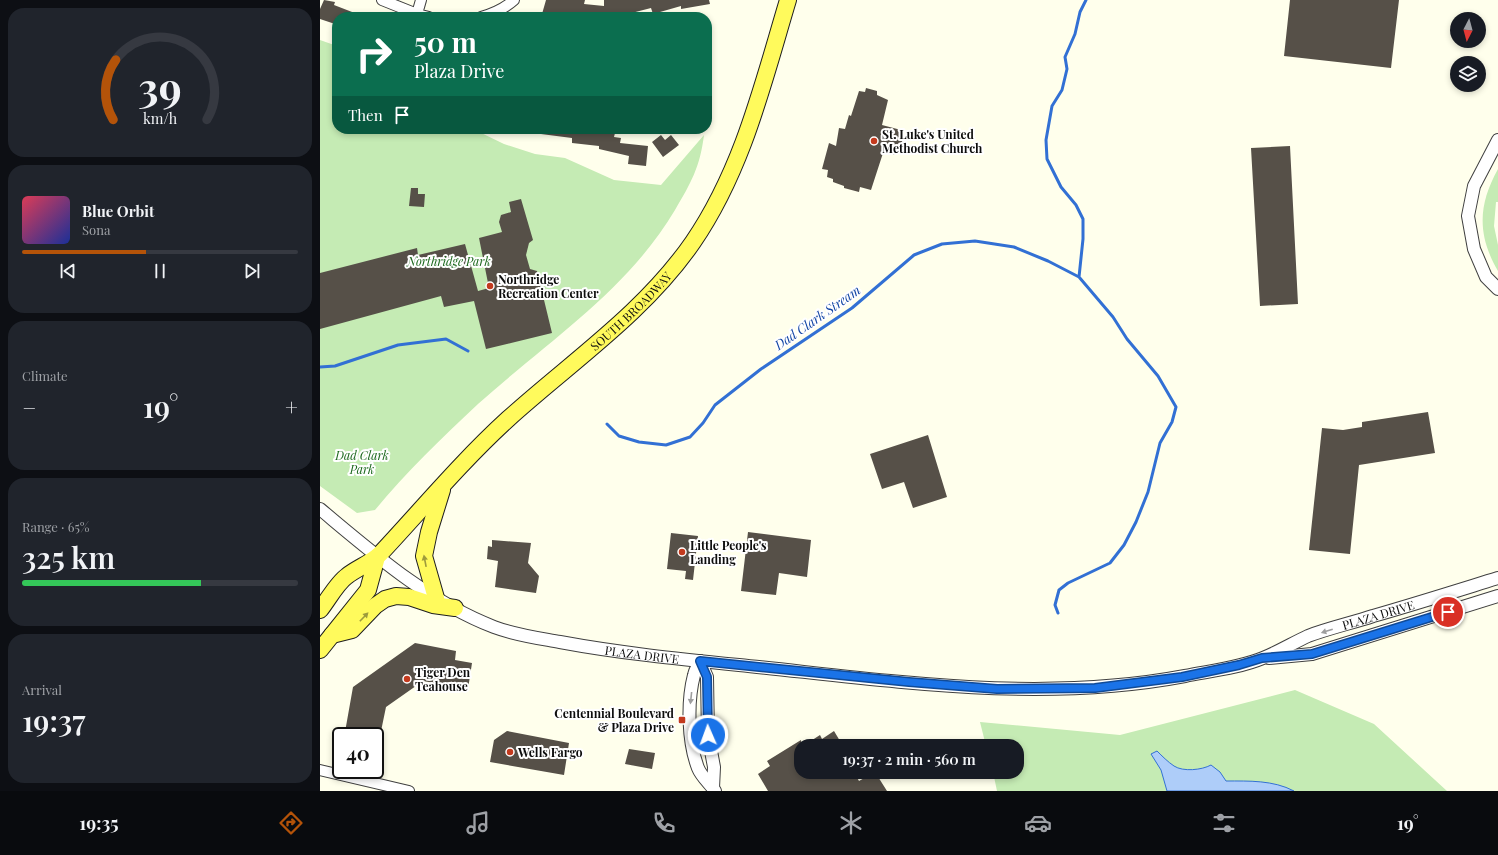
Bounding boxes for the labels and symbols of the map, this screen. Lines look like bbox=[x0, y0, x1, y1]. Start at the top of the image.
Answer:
north arrow bbox=[1450, 12, 1486, 48]
place label: St. Luke's United Methodist Church bbox=[882, 126, 983, 156]
marker: St. Luke's United Methodist Church bbox=[869, 136, 879, 146]
park label: Northridge Park bbox=[406, 253, 491, 269]
street label: SOUTH BROADWAY bbox=[587, 267, 675, 354]
place label: Northridge Recreation Center bbox=[498, 271, 599, 301]
marker: Northridge Recreation Center bbox=[485, 281, 495, 291]
water label: Dad Clark Stream bbox=[770, 281, 863, 353]
park label: Dad Clark Park bbox=[334, 447, 389, 477]
place label: Little People's Landing bbox=[690, 537, 767, 567]
marker: Little People's Landing bbox=[677, 547, 687, 557]
one-way arrow bbox=[422, 555, 428, 567]
pin bbox=[1431, 595, 1465, 629]
street label: PLAZA DRIVE bbox=[1340, 596, 1416, 633]
one-way arrow bbox=[359, 612, 369, 622]
one-way arrow bbox=[1321, 628, 1333, 634]
street label: PLAZA DRIVE bbox=[604, 642, 680, 667]
place label: Tiger Den Teahouse bbox=[415, 664, 471, 694]
marker: Tiger Den Teahouse bbox=[402, 674, 412, 684]
one-way arrow bbox=[687, 692, 694, 704]
place label: Centennial Boulevard & Plaza Drive bbox=[554, 705, 674, 735]
position arrow bbox=[687, 714, 729, 756]
marker: Centennial Boulevard & Plaza Drive bbox=[677, 715, 687, 725]
speed limit sign: 40 bbox=[332, 727, 384, 779]
place label: Wells Fargo bbox=[517, 744, 583, 760]
marker: Wells Fargo bbox=[505, 747, 515, 757]

